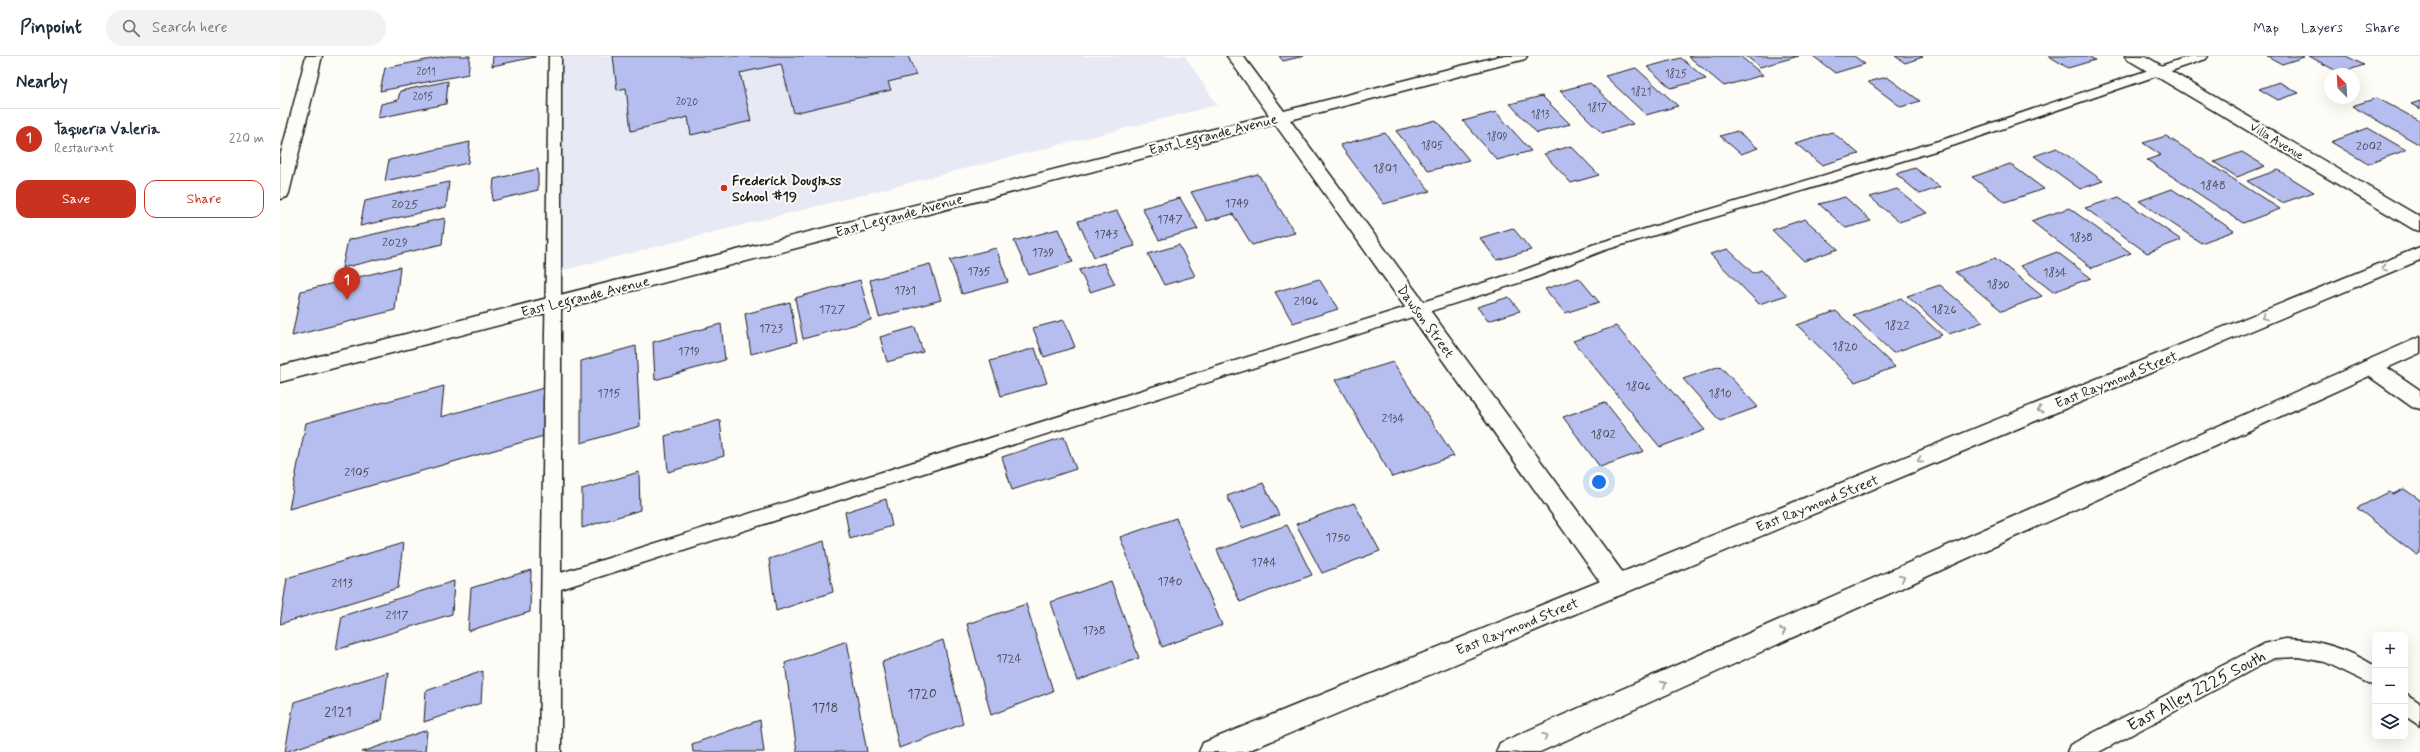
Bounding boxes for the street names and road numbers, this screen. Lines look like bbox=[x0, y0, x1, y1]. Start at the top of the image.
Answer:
street label: East Legrande Avenue bbox=[1147, 110, 1280, 162]
street label: Villa Avenue bbox=[2246, 119, 2307, 164]
street label: East Legrande Avenue bbox=[833, 190, 966, 244]
street label: East Legrande Avenue bbox=[519, 272, 652, 324]
street label: Dawson Street bbox=[1393, 282, 1458, 362]
street label: East Raymond Street bbox=[2052, 347, 2181, 413]
street label: East Raymond Street bbox=[1753, 471, 1882, 537]
street label: East Raymond Street bbox=[1453, 594, 1582, 660]
street label: East Alley 2225 South bbox=[2123, 645, 2270, 737]

